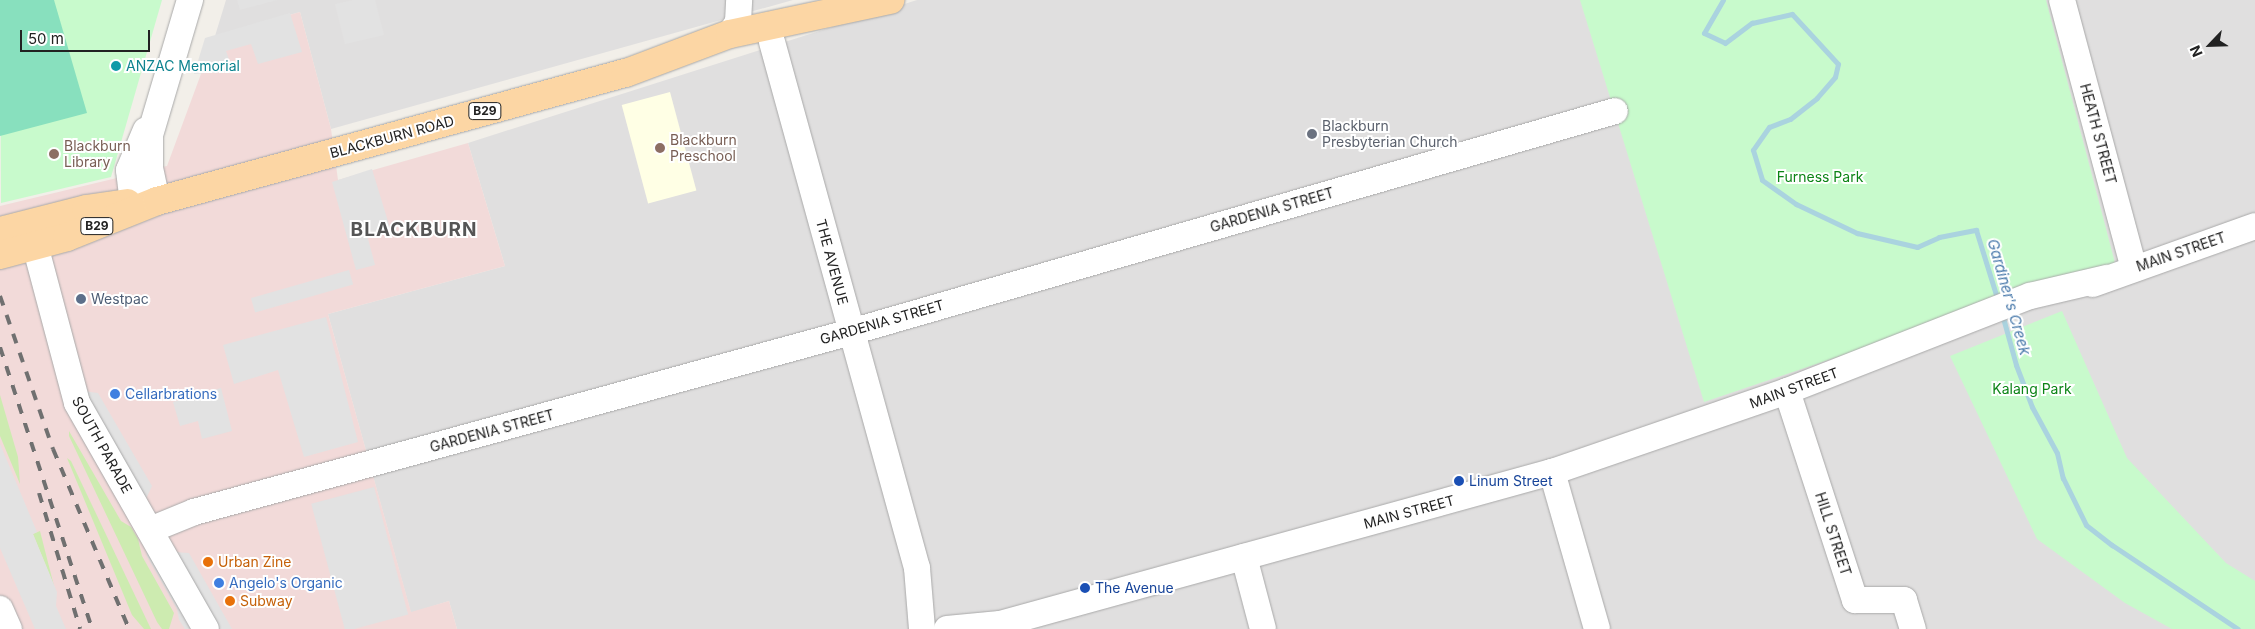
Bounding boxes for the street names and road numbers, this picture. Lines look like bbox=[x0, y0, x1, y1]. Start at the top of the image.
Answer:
street label: HEATH STREET bbox=[2076, 82, 2120, 186]
road number: B29 bbox=[468, 102, 502, 120]
street label: BLACKBURN ROAD bbox=[328, 112, 456, 162]
street label: GARDENIA STREET bbox=[1208, 184, 1336, 236]
road number: B29 bbox=[80, 217, 114, 236]
street label: THE AVENUE bbox=[813, 217, 851, 307]
street label: MAIN STREET bbox=[2134, 229, 2228, 275]
street label: GARDENIA STREET bbox=[818, 296, 946, 348]
street label: MAIN STREET bbox=[1747, 364, 1841, 412]
street label: SOUTH PARADE bbox=[68, 394, 136, 496]
street label: GARDENIA STREET bbox=[428, 406, 556, 456]
street label: HILL STREET bbox=[1812, 490, 1854, 578]
street label: MAIN STREET bbox=[1362, 492, 1456, 532]

